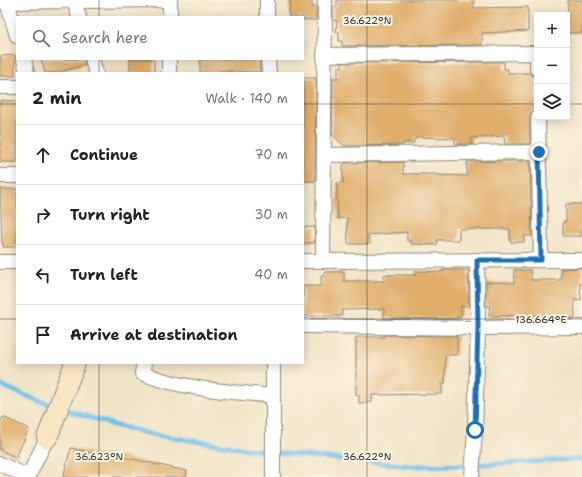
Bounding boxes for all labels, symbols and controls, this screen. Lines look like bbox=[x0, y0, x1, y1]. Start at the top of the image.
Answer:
map controls bbox=[534, 12, 570, 120]
button: + bbox=[534, 12, 570, 48]
text: 36.622°N bbox=[343, 14, 391, 27]
search box bbox=[16, 16, 304, 60]
icon: search bbox=[30, 27, 52, 49]
text: Search here bbox=[62, 28, 148, 48]
button: − bbox=[534, 48, 570, 84]
button: layers bbox=[534, 84, 570, 120]
text: 2 min bbox=[32, 87, 82, 109]
text: Walk · 140 m bbox=[205, 90, 288, 107]
route end bbox=[530, 143, 548, 161]
icon: ahead bbox=[32, 144, 54, 166]
text: Continue bbox=[70, 145, 138, 165]
text: 70 m bbox=[254, 146, 288, 163]
icon: right bbox=[32, 204, 54, 226]
text: Turn right bbox=[70, 205, 150, 225]
text: 30 m bbox=[254, 206, 288, 223]
icon: left bbox=[32, 264, 54, 286]
text: Turn left bbox=[70, 265, 138, 285]
text: 40 m bbox=[254, 266, 288, 283]
text: 136.664°E bbox=[515, 313, 567, 326]
icon: arrive bbox=[32, 324, 54, 346]
text: Arrive at destination bbox=[70, 325, 238, 345]
route start bbox=[466, 421, 484, 439]
text: 36.623°N bbox=[75, 450, 123, 463]
text: 36.622°N bbox=[343, 450, 391, 463]

